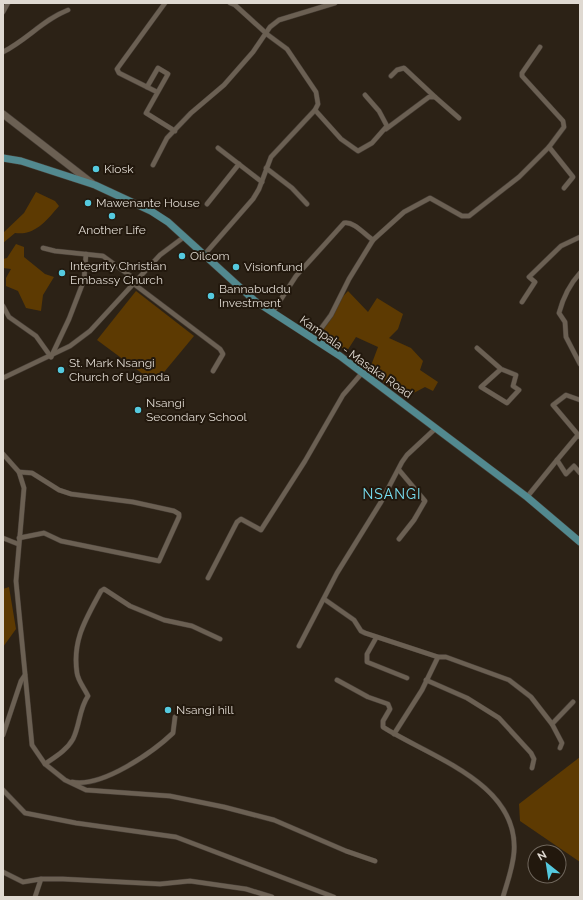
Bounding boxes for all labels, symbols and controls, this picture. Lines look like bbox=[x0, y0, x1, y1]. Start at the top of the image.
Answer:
place label: Kiosk bbox=[104, 162, 134, 176]
marker: Kiosk bbox=[91, 164, 101, 174]
place label: Mawenante House bbox=[96, 196, 200, 210]
marker: Mawenante House bbox=[83, 198, 93, 208]
marker: Another Life bbox=[107, 211, 117, 221]
place label: Another Life bbox=[78, 223, 146, 237]
place label: Oilcom bbox=[190, 249, 230, 263]
marker: Oilcom bbox=[177, 251, 187, 261]
place label: Integrity Christian Embassy Church bbox=[70, 259, 166, 287]
place label: Visionfund bbox=[244, 260, 303, 274]
marker: Visionfund bbox=[231, 262, 241, 272]
marker: Integrity Christian Embassy Church bbox=[57, 268, 67, 278]
place label: Bannabuddu Investment bbox=[219, 282, 291, 310]
marker: Bannabuddu Investment bbox=[206, 291, 216, 301]
street label: Kampala - Masaka Road bbox=[297, 313, 415, 401]
place label: St. Mark Nsangi Church of Uganda bbox=[69, 356, 170, 384]
marker: St. Mark Nsangi Church of Uganda bbox=[56, 365, 66, 375]
place label: Nsangi Secondary School bbox=[146, 396, 248, 424]
marker: Nsangi Secondary School bbox=[133, 405, 143, 415]
district label: NSANGI bbox=[363, 486, 421, 502]
place label: Nsangi hill bbox=[176, 703, 235, 717]
marker: Nsangi hill bbox=[163, 705, 173, 715]
north arrow bbox=[527, 844, 567, 884]
text: N bbox=[535, 848, 549, 864]

